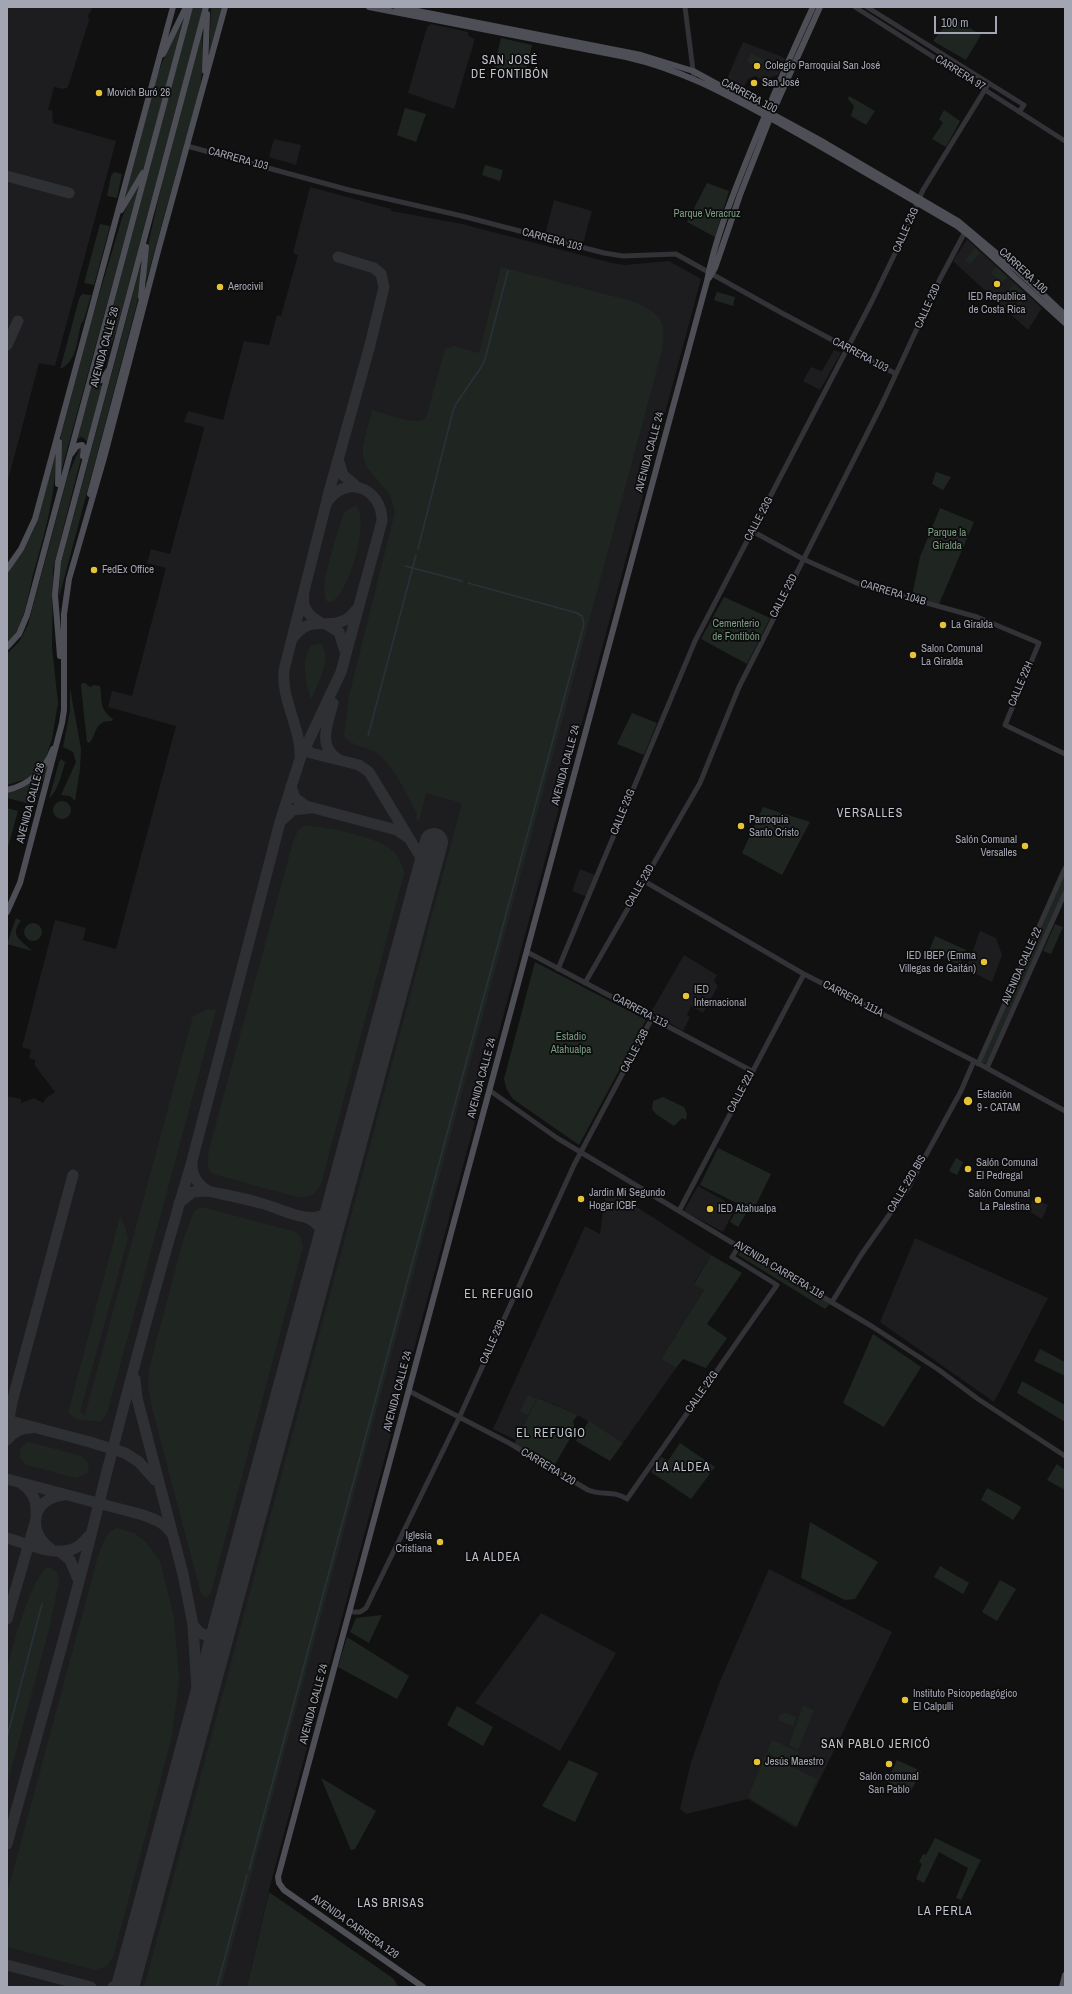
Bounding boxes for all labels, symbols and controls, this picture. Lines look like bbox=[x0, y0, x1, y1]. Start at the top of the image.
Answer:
scale bar bbox=[936, 8, 999, 34]
text: 100 m bbox=[941, 15, 968, 31]
street label: CARRERA 97 bbox=[932, 52, 988, 94]
district label: SAN JOSÉ DE FONTIBÓN bbox=[471, 54, 549, 82]
place label: Colegio Parroquial San José bbox=[765, 59, 880, 73]
marker: Colegio Parroquial San José bbox=[752, 61, 762, 71]
street label: CARRERA 100 bbox=[719, 76, 779, 116]
place label: San José bbox=[762, 76, 800, 90]
marker: San José bbox=[749, 78, 759, 88]
place label: Movich Buró 26 bbox=[107, 86, 170, 100]
marker: Movich Buró 26 bbox=[94, 88, 104, 98]
street label: CARRERA 103 bbox=[207, 145, 269, 173]
street label: CALLE 23G bbox=[890, 205, 922, 255]
park label: Parque Veracruz bbox=[673, 207, 741, 221]
street label: CARRERA 103 bbox=[521, 226, 583, 254]
street label: CARRERA 100 bbox=[996, 245, 1050, 297]
marker: IED Republica de Costa Rica bbox=[992, 279, 1002, 289]
place label: Aerocivil bbox=[228, 280, 263, 294]
marker: Aerocivil bbox=[215, 282, 225, 292]
street label: CALLE 23D bbox=[912, 282, 944, 330]
place label: IED Republica de Costa Rica bbox=[968, 290, 1026, 316]
street label: AVENIDA CALLE 26 bbox=[88, 305, 122, 389]
street label: CARRERA 103 bbox=[830, 335, 890, 375]
street label: AVENIDA CALLE 24 bbox=[633, 410, 667, 494]
street label: CALLE 23G bbox=[742, 495, 776, 543]
park label: Parque la Giralda bbox=[928, 526, 966, 552]
place label: FedEx Office bbox=[102, 563, 154, 577]
marker: FedEx Office bbox=[89, 565, 99, 575]
street label: CALLE 23D bbox=[767, 572, 801, 620]
street label: CARRERA 104B bbox=[859, 577, 927, 609]
park label: Cementerio de Fontibón bbox=[712, 617, 760, 643]
place label: La Giralda bbox=[951, 618, 993, 632]
marker: La Giralda bbox=[938, 620, 948, 630]
place label: Salon Comunal La Giralda bbox=[921, 642, 983, 668]
marker: Salon Comunal La Giralda bbox=[908, 650, 918, 660]
street label: CALLE 22H bbox=[1006, 659, 1036, 709]
street label: AVENIDA CALLE 24 bbox=[549, 723, 583, 807]
street label: AVENIDA CALLE 26 bbox=[14, 761, 48, 845]
street label: CALLE 23G bbox=[608, 787, 638, 837]
district label: VERSALLES bbox=[837, 807, 903, 821]
place label: Parroquia Santo Cristo bbox=[749, 813, 799, 839]
marker: Parroquia Santo Cristo bbox=[736, 821, 746, 831]
place label: Salón Comunal Versalles bbox=[955, 833, 1017, 859]
marker: Salón Comunal Versalles bbox=[1020, 841, 1030, 851]
street label: CALLE 23D bbox=[622, 862, 658, 910]
street label: AVENIDA CALLE 22 bbox=[999, 926, 1045, 1006]
place label: IED IBEP (Emma Villegas de Gaitán) bbox=[899, 949, 976, 975]
marker: IED IBEP (Emma Villegas de Gaitán) bbox=[979, 957, 989, 967]
street label: CARRERA 111A bbox=[820, 978, 886, 1020]
place label: IED Internacional bbox=[694, 983, 746, 1009]
street label: CARRERA 113 bbox=[610, 991, 670, 1031]
marker: IED Internacional bbox=[681, 991, 691, 1001]
street label: CALLE 23B bbox=[618, 1027, 652, 1075]
park label: Estadio Atahualpa bbox=[551, 1030, 591, 1056]
street label: AVENIDA CALLE 24 bbox=[465, 1036, 499, 1120]
street label: CALLE 22J bbox=[724, 1069, 758, 1115]
place label: Estación 9 - CATAM bbox=[977, 1088, 1020, 1114]
marker: Estación 9 - CATAM bbox=[962, 1095, 974, 1107]
street label: CALLE 22D BIS bbox=[885, 1153, 929, 1215]
place label: Salón Comunal El Pedregal bbox=[976, 1156, 1038, 1182]
marker: Salón Comunal El Pedregal bbox=[963, 1164, 973, 1174]
place label: Jardin Mi Segundo Hogar ICBF bbox=[589, 1186, 665, 1212]
place label: Salón Comunal La Palestina bbox=[968, 1187, 1030, 1213]
marker: Jardin Mi Segundo Hogar ICBF bbox=[576, 1194, 586, 1204]
marker: Salón Comunal La Palestina bbox=[1033, 1195, 1043, 1205]
place label: IED Atahualpa bbox=[718, 1202, 776, 1216]
marker: IED Atahualpa bbox=[705, 1204, 715, 1214]
street label: AVENIDA CARRERA 116 bbox=[732, 1238, 826, 1302]
district label: EL REFUGIO bbox=[464, 1288, 534, 1302]
street label: CALLE 23B bbox=[477, 1318, 509, 1366]
street label: AVENIDA CALLE 24 bbox=[381, 1349, 415, 1433]
street label: CALLE 22G bbox=[683, 1368, 721, 1416]
district label: EL REFUGIO bbox=[516, 1427, 586, 1441]
street label: CARRERA 120 bbox=[518, 1445, 578, 1489]
district label: LA ALDEA bbox=[655, 1461, 711, 1475]
place label: Iglesia Cristiana bbox=[395, 1529, 432, 1555]
marker: Iglesia Cristiana bbox=[435, 1537, 445, 1547]
district label: LA ALDEA bbox=[465, 1551, 521, 1565]
street label: AVENIDA CALLE 24 bbox=[297, 1662, 331, 1746]
place label: Instituto Psicopedagógico El Calpulli bbox=[913, 1687, 1017, 1713]
marker: Instituto Psicopedagógico El Calpulli bbox=[900, 1695, 910, 1705]
district label: SAN PABLO JERICÓ bbox=[821, 1738, 931, 1752]
place label: Jesús Maestro bbox=[765, 1755, 824, 1769]
marker: Jesús Maestro bbox=[752, 1757, 762, 1767]
marker: Salón comunal San Pablo bbox=[884, 1759, 894, 1769]
place label: Salón comunal San Pablo bbox=[859, 1770, 919, 1796]
street label: AVENIDA CARRERA 129 bbox=[309, 1892, 401, 1962]
district label: LAS BRISAS bbox=[357, 1897, 425, 1911]
district label: LA PERLA bbox=[917, 1905, 973, 1919]

